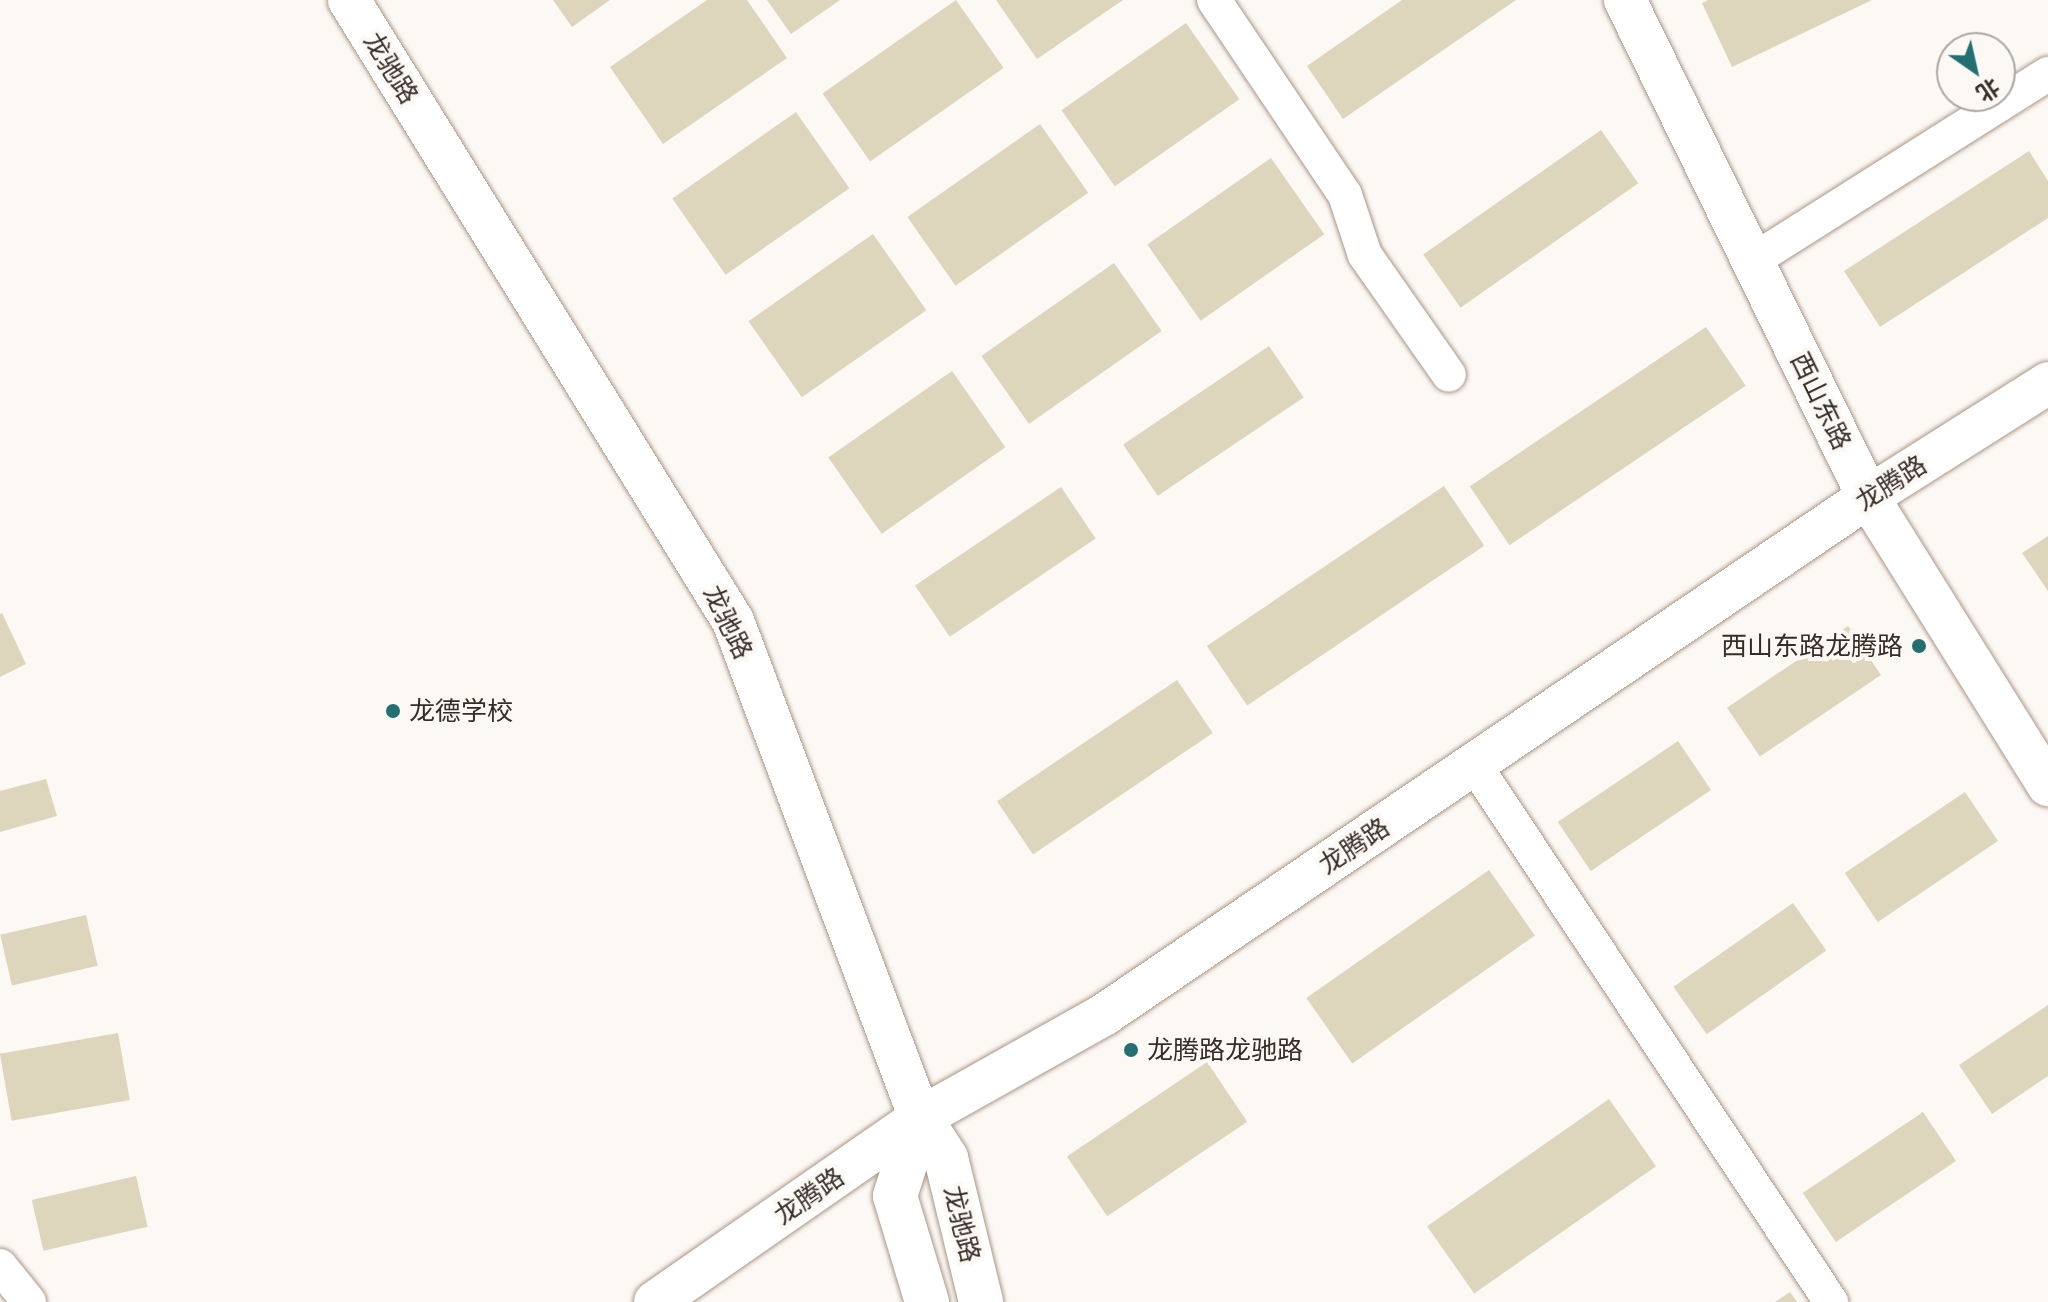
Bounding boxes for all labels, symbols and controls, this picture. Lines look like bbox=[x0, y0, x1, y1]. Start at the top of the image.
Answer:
street label: 龙驰路 bbox=[357, 27, 425, 109]
north arrow bbox=[1936, 32, 2016, 112]
text: 北 bbox=[1971, 72, 2005, 108]
street label: 西山东路 bbox=[1784, 347, 1858, 455]
street label: 龙腾路 bbox=[1850, 449, 1932, 517]
street label: 龙驰路 bbox=[697, 580, 759, 664]
place label: 西山东路龙腾路 bbox=[1721, 630, 1903, 662]
marker: 西山东路龙腾路 bbox=[1910, 637, 1928, 655]
place label: 龙德学校 bbox=[409, 695, 513, 727]
marker: 龙德学校 bbox=[384, 702, 402, 720]
street label: 龙腾路 bbox=[1313, 811, 1395, 881]
place label: 龙腾路龙驰路 bbox=[1147, 1034, 1303, 1066]
marker: 龙腾路龙驰路 bbox=[1122, 1041, 1140, 1059]
street label: 龙腾路 bbox=[768, 1161, 850, 1231]
street label: 龙驰路 bbox=[937, 1182, 987, 1266]

